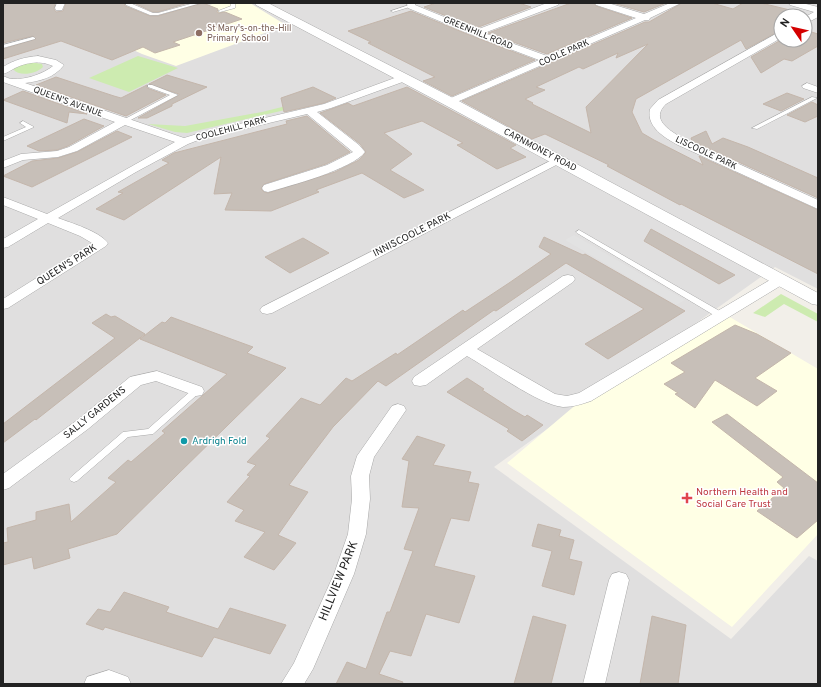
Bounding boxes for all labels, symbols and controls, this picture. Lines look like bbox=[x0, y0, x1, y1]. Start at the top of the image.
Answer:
north arrow bbox=[773, 8, 813, 48]
street label: GREENHILL ROAD bbox=[442, 14, 514, 52]
text: N bbox=[778, 16, 794, 30]
place label: St Mary's-on-the-Hill Primary School bbox=[207, 23, 291, 44]
marker: St Mary's-on-the-Hill Primary School bbox=[194, 28, 204, 38]
street label: COOLE PARK bbox=[537, 37, 591, 69]
street label: QUEEN'S AVENUE bbox=[32, 84, 104, 120]
street label: COOLEHILL PARK bbox=[195, 114, 267, 144]
street label: CARNMONEY ROAD bbox=[502, 126, 578, 174]
street label: LISCOOLE PARK bbox=[673, 134, 739, 172]
street label: INNISCOOLE PARK bbox=[371, 210, 453, 260]
street label: QUEEN'S PARK bbox=[34, 241, 100, 289]
street label: SALLY GARDENS bbox=[61, 384, 129, 442]
place label: Ardrigh Fold bbox=[192, 435, 247, 448]
marker: Ardrigh Fold bbox=[179, 436, 189, 446]
place label: Northern Health and Social Care Trust bbox=[696, 486, 788, 511]
marker: Northern Health and Social Care Trust bbox=[681, 492, 693, 504]
street label: HILLVIEW PARK bbox=[316, 538, 362, 623]

